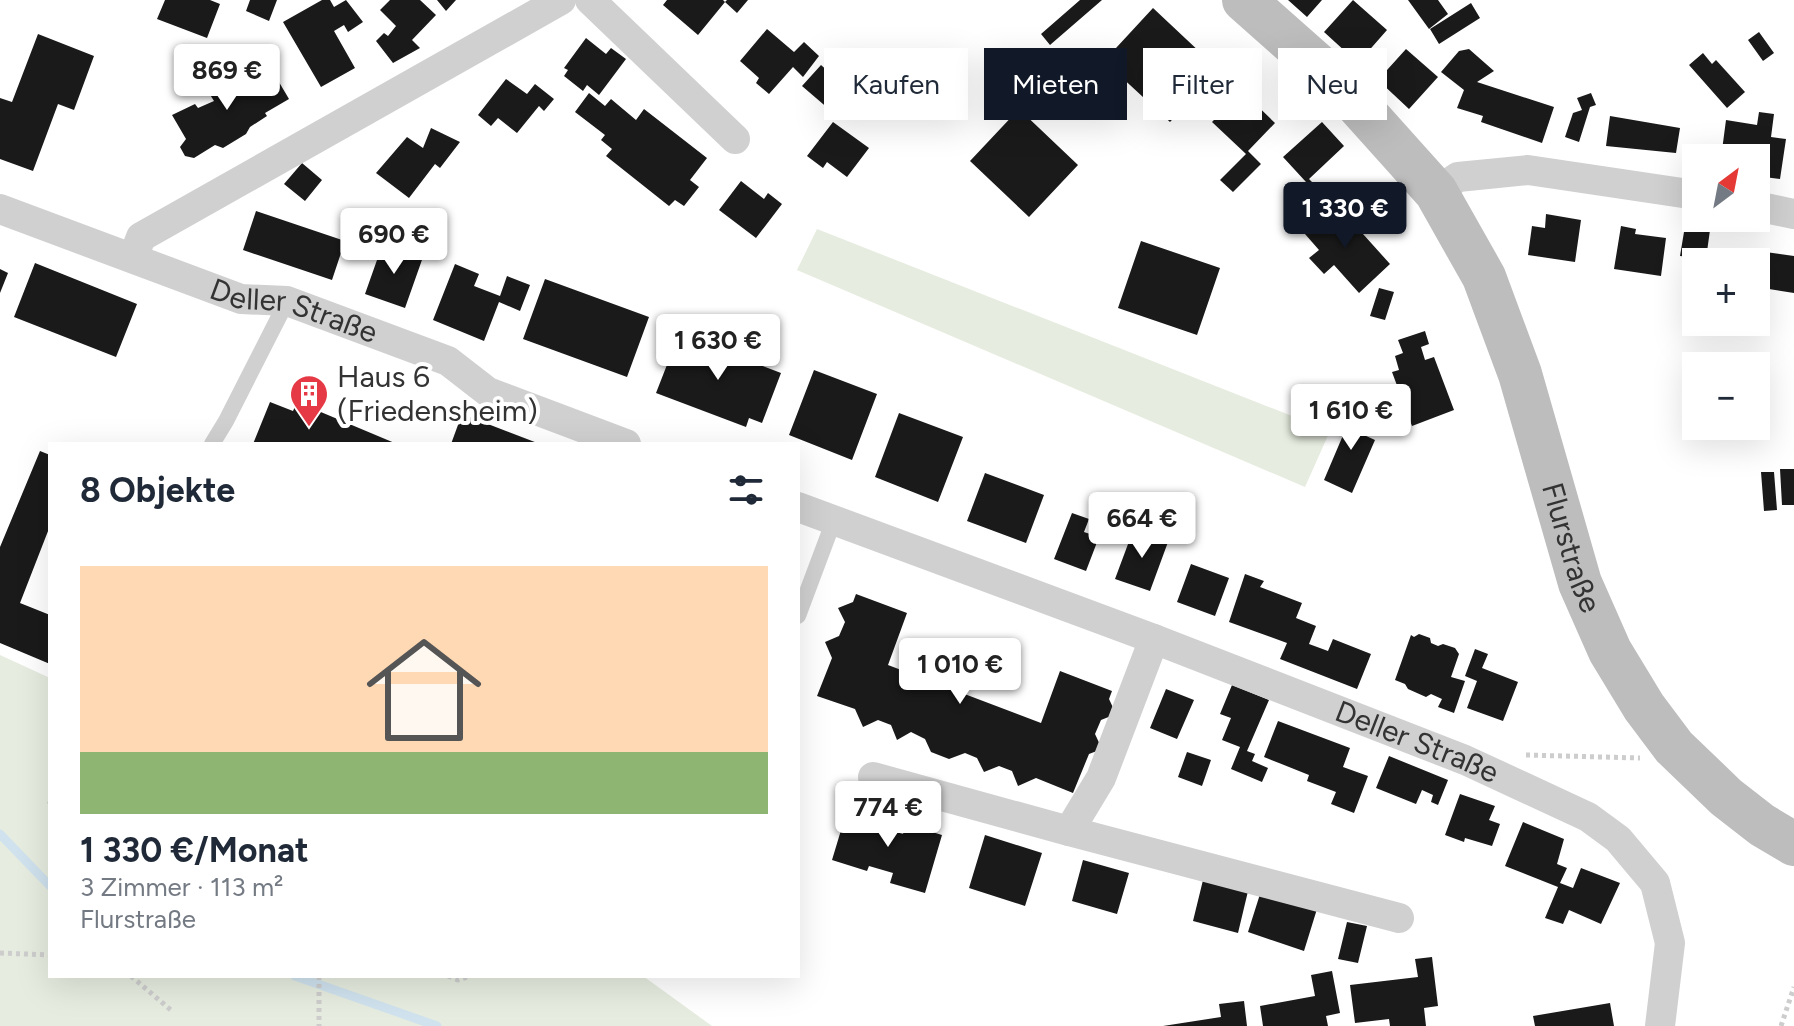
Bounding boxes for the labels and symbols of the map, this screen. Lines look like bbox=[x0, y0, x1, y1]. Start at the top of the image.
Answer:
pin: 869 € bbox=[171, 44, 283, 112]
north arrow bbox=[1682, 144, 1770, 232]
pin: 1 330 € bbox=[1271, 182, 1419, 250]
pin: 690 € bbox=[338, 208, 450, 276]
street label: Deller Straße bbox=[205, 270, 383, 351]
pin: 1 630 € bbox=[644, 314, 792, 382]
place label: Haus 6 (Friedensheim) bbox=[337, 358, 538, 429]
building icon: Haus 6 (Friedensheim) bbox=[288, 373, 330, 428]
pin: 1 610 € bbox=[1277, 384, 1425, 452]
street label: Flurstraße bbox=[1534, 478, 1610, 618]
pin: 664 € bbox=[1086, 492, 1198, 560]
pin: 1 010 € bbox=[886, 638, 1034, 706]
street label: Deller Straße bbox=[1330, 692, 1505, 791]
pin: 774 € bbox=[832, 781, 944, 849]

